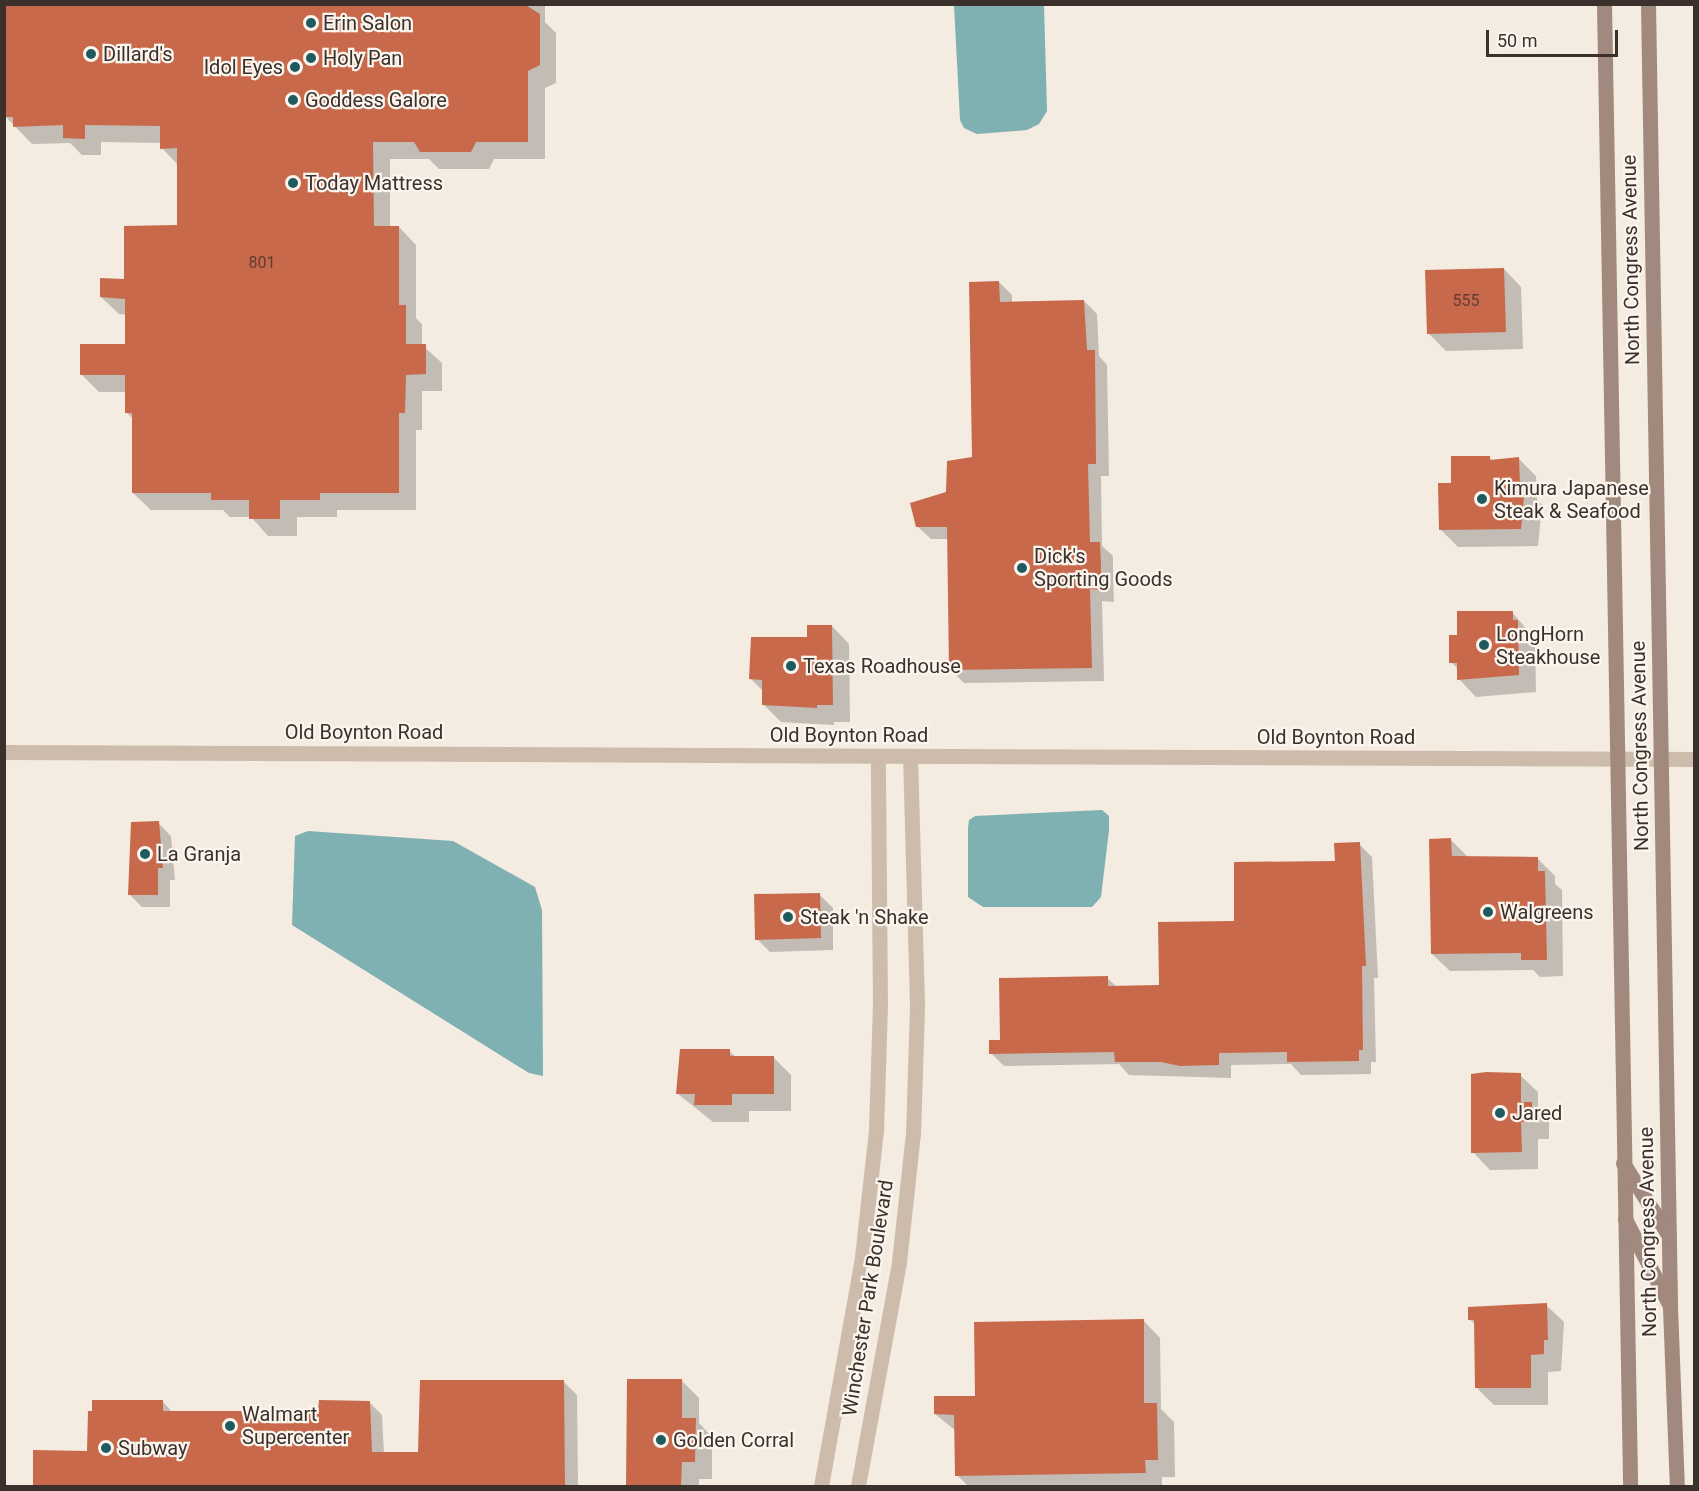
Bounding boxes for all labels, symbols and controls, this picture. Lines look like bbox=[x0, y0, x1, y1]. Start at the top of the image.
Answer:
place label: Erin Salon bbox=[323, 11, 412, 35]
marker: Erin Salon bbox=[304, 16, 318, 30]
scale bar bbox=[1489, 18, 1621, 56]
text: 50 m bbox=[1497, 30, 1537, 51]
place label: Dillard's bbox=[103, 42, 173, 66]
place label: Holy Pan bbox=[323, 46, 402, 70]
marker: Dillard's bbox=[84, 47, 98, 61]
marker: Holy Pan bbox=[304, 51, 318, 65]
place label: Idol Eyes bbox=[204, 55, 283, 79]
marker: Idol Eyes bbox=[288, 60, 302, 74]
place label: Goddess Galore bbox=[305, 88, 447, 112]
marker: Goddess Galore bbox=[286, 93, 300, 107]
street label: North Congress Avenue bbox=[1617, 155, 1645, 365]
place label: Today Mattress bbox=[305, 171, 443, 195]
marker: Today Mattress bbox=[286, 176, 300, 190]
house number: 801 bbox=[249, 253, 275, 273]
house number: 555 bbox=[1453, 291, 1479, 311]
place label: Kimura Japanese Steak & Seafood bbox=[1494, 476, 1649, 523]
marker: Kimura Japanese Steak & Seafood bbox=[1475, 492, 1489, 506]
place label: Dick's Sporting Goods bbox=[1034, 544, 1172, 591]
marker: Dick's Sporting Goods bbox=[1015, 561, 1029, 575]
place label: LongHorn Steakhouse bbox=[1496, 622, 1600, 669]
marker: LongHorn Steakhouse bbox=[1477, 638, 1491, 652]
street label: North Congress Avenue bbox=[1626, 641, 1654, 851]
place label: Texas Roadhouse bbox=[803, 654, 961, 678]
marker: Texas Roadhouse bbox=[784, 659, 798, 673]
street label: Old Boynton Road bbox=[285, 720, 443, 744]
street label: Old Boynton Road bbox=[770, 723, 928, 747]
street label: Old Boynton Road bbox=[1257, 725, 1415, 749]
place label: La Granja bbox=[157, 842, 241, 866]
marker: La Granja bbox=[138, 847, 152, 861]
place label: Walgreens bbox=[1500, 900, 1594, 924]
place label: Steak 'n Shake bbox=[800, 905, 929, 929]
marker: Walgreens bbox=[1481, 905, 1495, 919]
marker: Steak 'n Shake bbox=[781, 910, 795, 924]
place label: Jared bbox=[1512, 1101, 1562, 1125]
marker: Jared bbox=[1493, 1106, 1507, 1120]
street label: North Congress Avenue bbox=[1634, 1127, 1662, 1337]
street label: Winchester Park Boulevard bbox=[837, 1178, 899, 1418]
place label: Walmart Supercenter bbox=[242, 1402, 349, 1449]
marker: Walmart Supercenter bbox=[223, 1419, 237, 1433]
place label: Golden Corral bbox=[673, 1428, 794, 1452]
marker: Golden Corral bbox=[654, 1433, 668, 1447]
place label: Subway bbox=[118, 1436, 187, 1460]
marker: Subway bbox=[99, 1441, 113, 1455]

